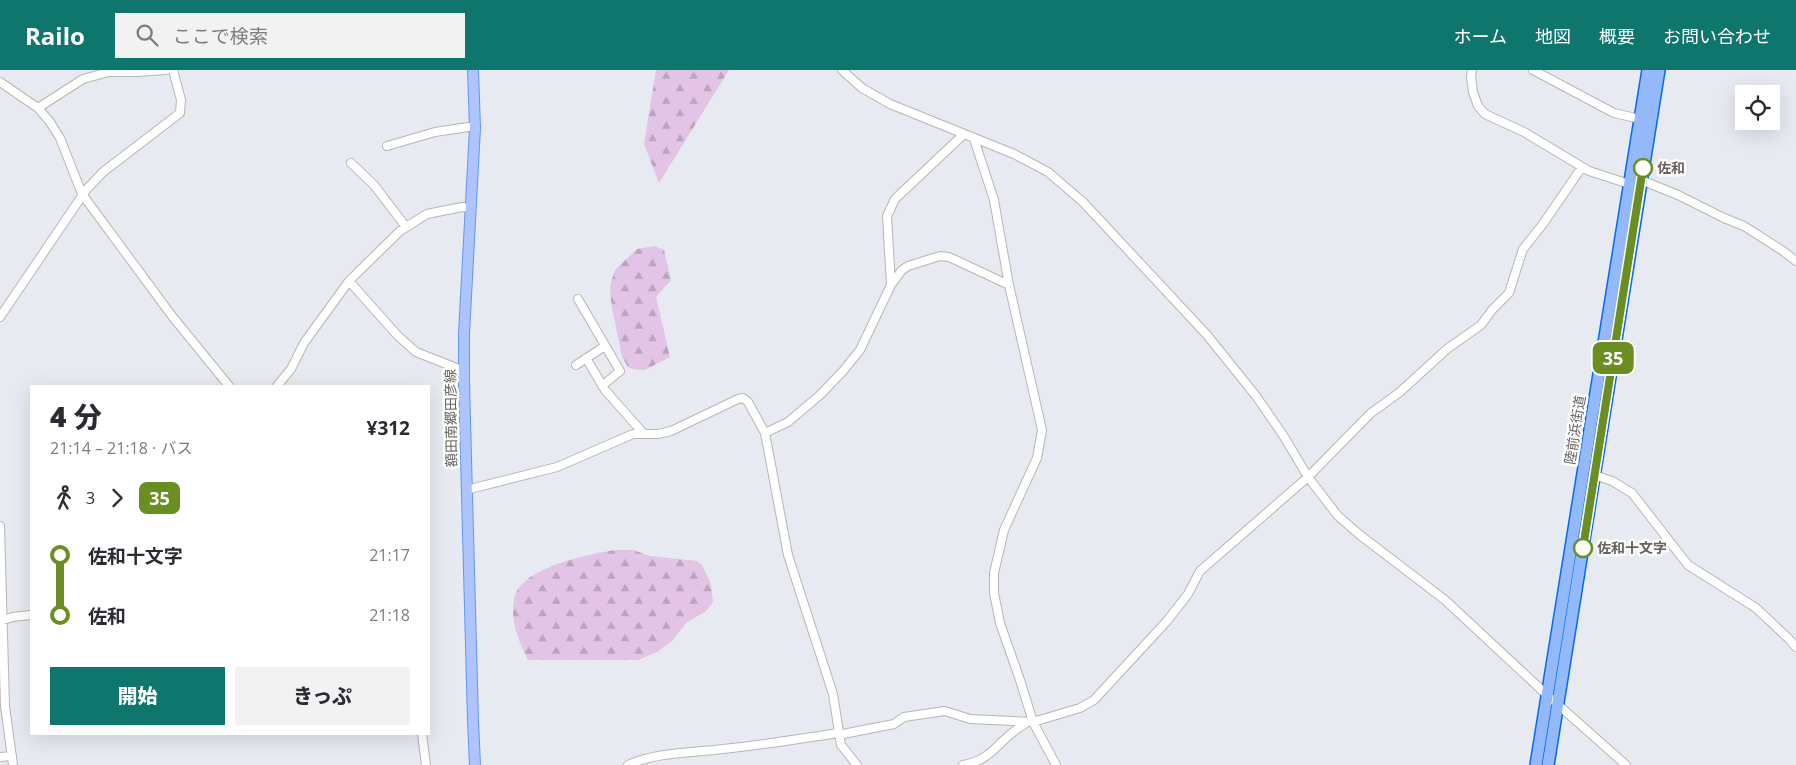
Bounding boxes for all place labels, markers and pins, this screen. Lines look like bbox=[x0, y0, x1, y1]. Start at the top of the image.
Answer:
marker: 佐和 bbox=[1633, 158, 1653, 178]
place label: 佐和 bbox=[1657, 158, 1685, 177]
marker: 佐和十文字 bbox=[1573, 538, 1593, 558]
place label: 佐和十文字 bbox=[1597, 538, 1667, 557]

